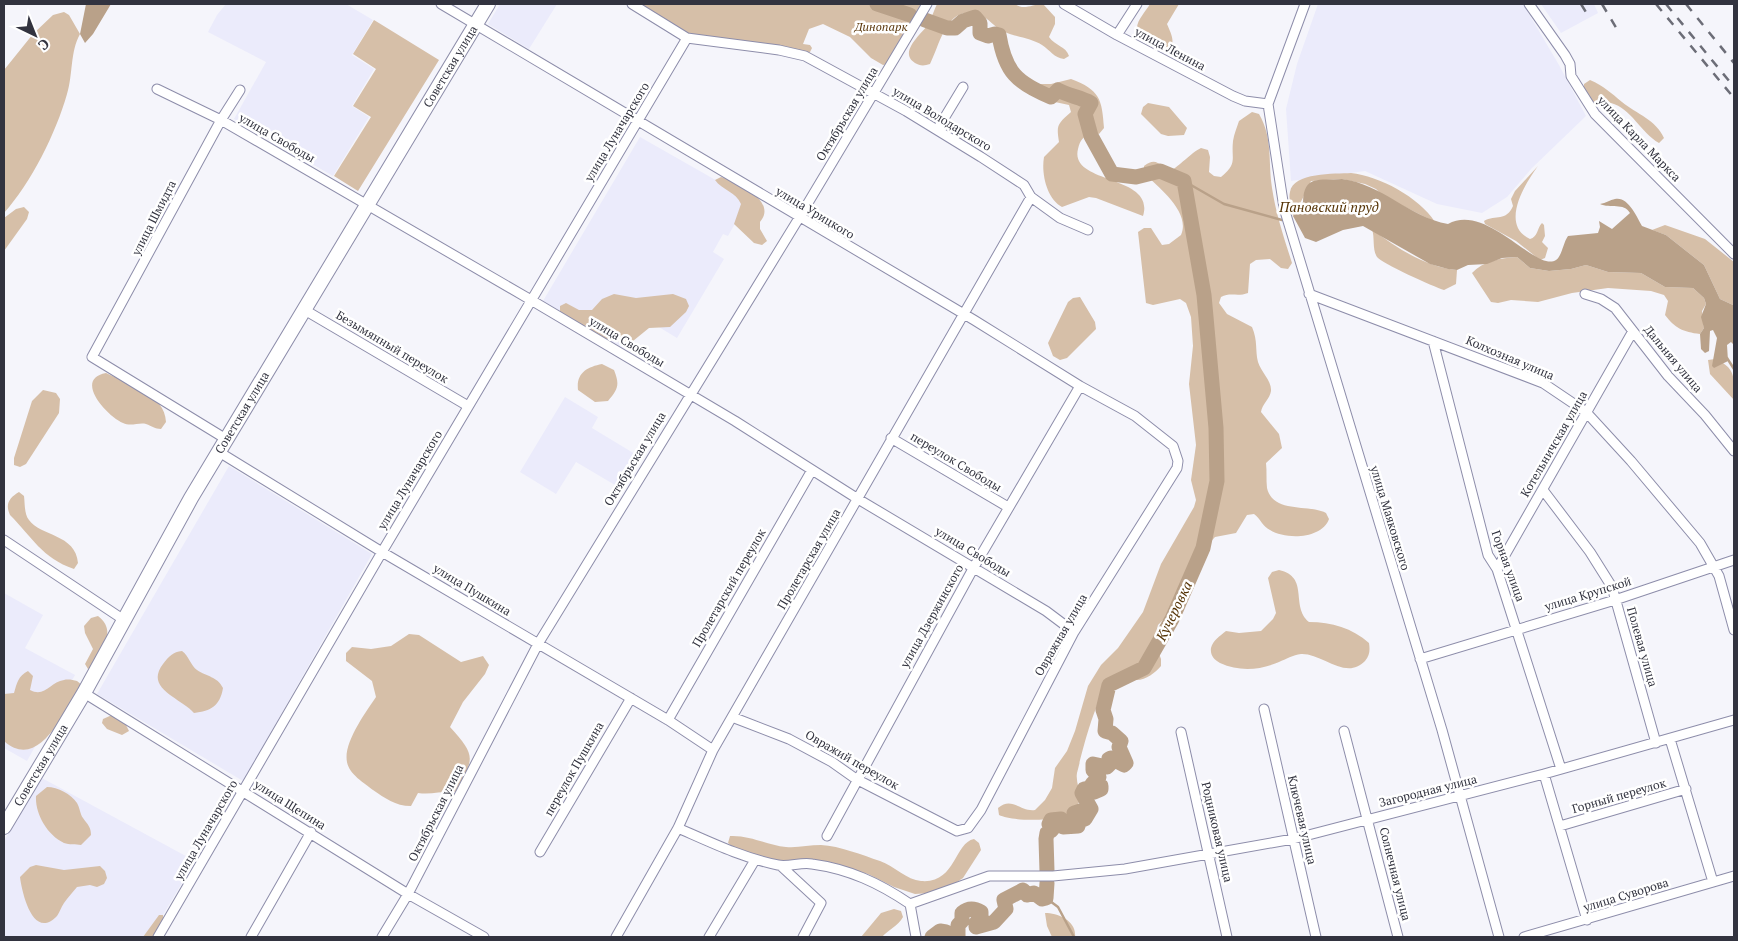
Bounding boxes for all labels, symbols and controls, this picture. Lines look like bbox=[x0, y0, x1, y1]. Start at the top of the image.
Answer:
north arrow bbox=[10, 10, 60, 60]
park label: Динопарк bbox=[853, 19, 908, 34]
street label: Советская улица bbox=[420, 22, 480, 110]
street label: улица Ленина bbox=[1131, 23, 1208, 73]
text: С bbox=[34, 35, 54, 55]
street label: Октябрьская улица bbox=[813, 64, 881, 163]
street label: улица Луначарского bbox=[580, 79, 652, 185]
street label: улица Володарского bbox=[889, 83, 995, 154]
street label: улица Карла Маркса bbox=[1594, 92, 1684, 185]
street label: улица Свободы bbox=[236, 109, 318, 165]
street label: улица Шмидта bbox=[128, 178, 179, 259]
street label: улица Урицкого bbox=[772, 183, 858, 242]
water label: Пановский пруд bbox=[1278, 197, 1379, 216]
street label: Безымянный переулок bbox=[333, 307, 452, 386]
street label: улица Свободы bbox=[586, 313, 668, 370]
street label: Дальняя улица bbox=[1641, 322, 1706, 395]
street label: Колхозная улица bbox=[1464, 332, 1557, 383]
street label: Советская улица bbox=[211, 369, 272, 456]
street label: Котельничская улица bbox=[1517, 388, 1590, 499]
street label: Октябрьская улица bbox=[601, 409, 669, 508]
street label: улица Луначарского bbox=[373, 427, 445, 533]
street label: переулок Свободы bbox=[908, 428, 1005, 495]
street label: улица Маяковского bbox=[1367, 463, 1414, 572]
street label: Пролетарская улица bbox=[774, 506, 843, 612]
street label: улица Свободы bbox=[932, 523, 1014, 580]
street label: Пролетарский переулок bbox=[689, 525, 769, 650]
street label: Горная улица bbox=[1489, 528, 1528, 603]
street label: улица Пушкина bbox=[430, 560, 514, 619]
street label: улица Дзержинского bbox=[896, 561, 966, 671]
street label: улица Крупской bbox=[1542, 573, 1633, 614]
water label: Кучеровка bbox=[1151, 578, 1196, 645]
street label: Овражная улица bbox=[1031, 591, 1090, 679]
street label: Полевая улица bbox=[1624, 605, 1661, 688]
street label: переулок Пушкина bbox=[541, 719, 607, 819]
street label: Советская улица bbox=[10, 721, 71, 809]
street label: Овражий переулок bbox=[803, 727, 902, 793]
street label: Октябрьская улица bbox=[405, 762, 467, 864]
street label: Загородная улица bbox=[1377, 771, 1478, 810]
street label: Ключевая улица bbox=[1285, 774, 1320, 866]
street label: Горный переулок bbox=[1570, 775, 1668, 816]
street label: улица Щепина bbox=[251, 776, 329, 833]
street label: улица Луначарского bbox=[170, 777, 241, 883]
street label: Родниковая улица bbox=[1199, 780, 1236, 883]
street label: Солнечная улица bbox=[1377, 826, 1414, 922]
street label: улица Суворова bbox=[1581, 874, 1670, 915]

